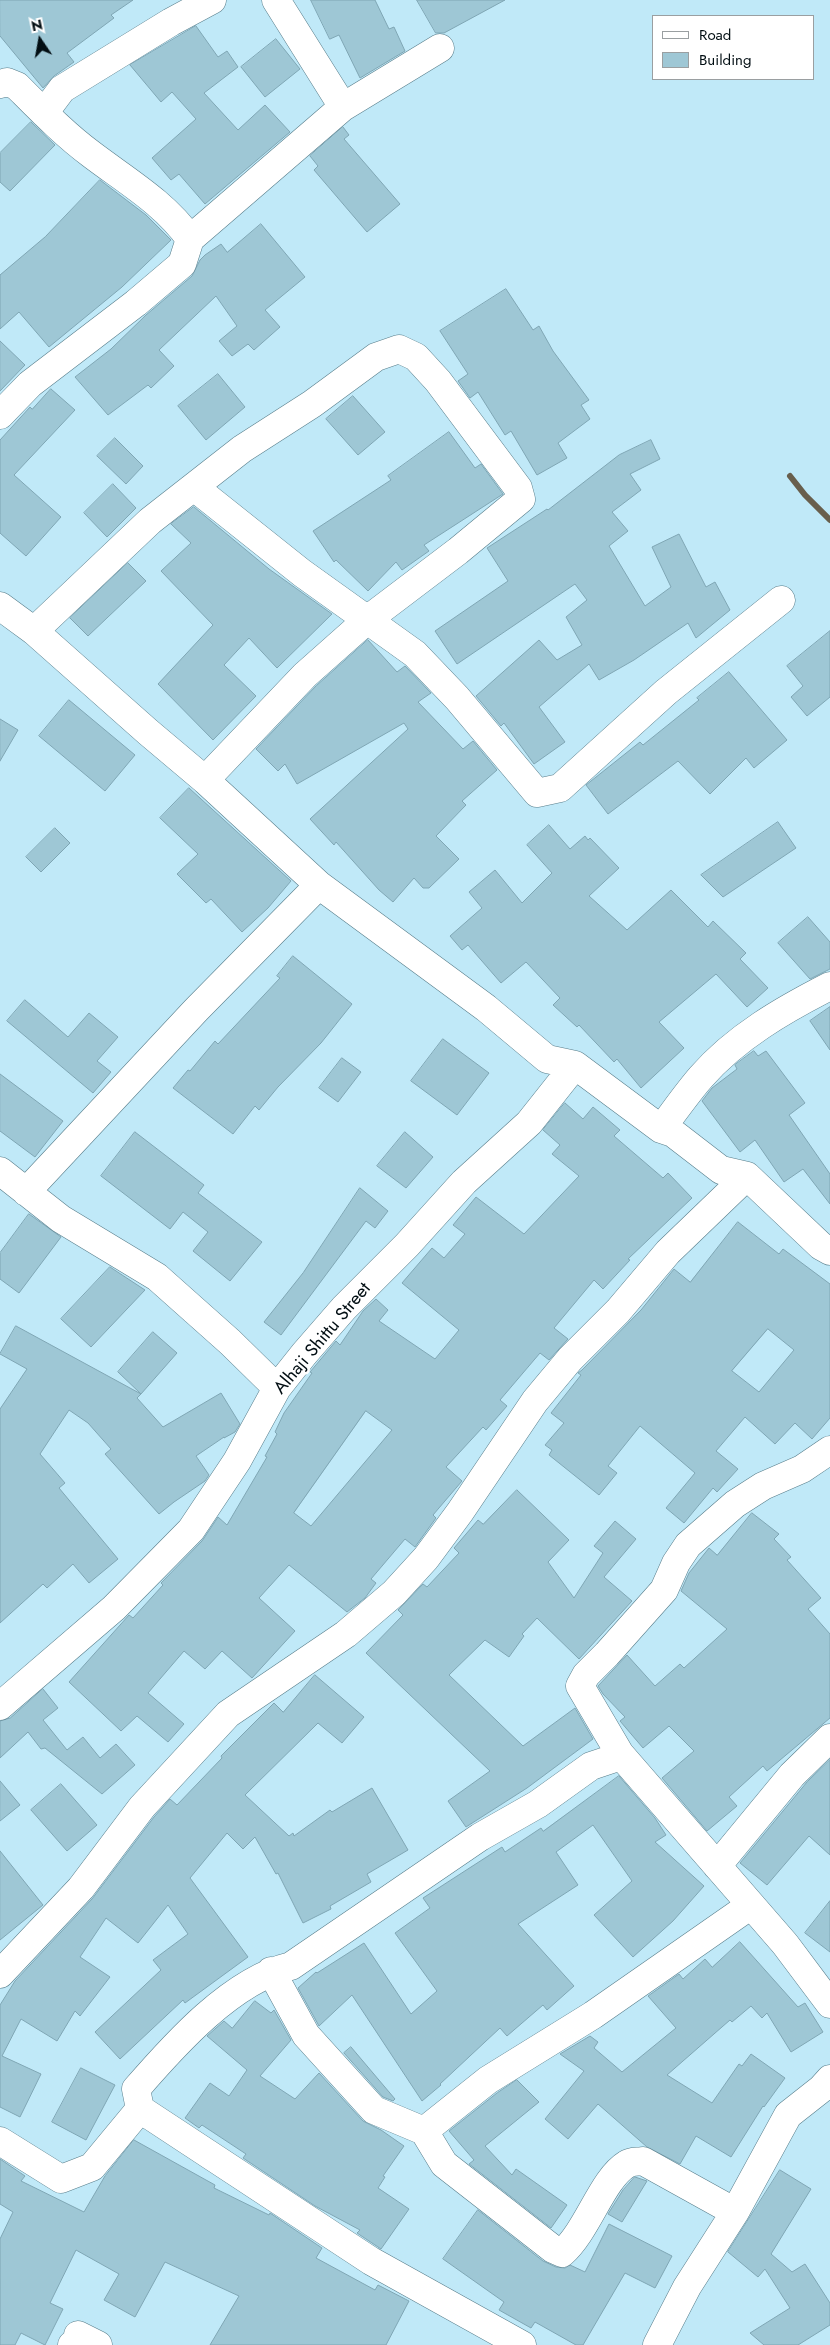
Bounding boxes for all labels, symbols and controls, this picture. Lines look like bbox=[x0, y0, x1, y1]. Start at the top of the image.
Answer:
text: N bbox=[29, 14, 44, 36]
north arrow bbox=[15, 15, 65, 65]
legend bbox=[652, 15, 815, 80]
text: Road bbox=[699, 24, 731, 46]
text: Building bbox=[699, 49, 751, 71]
street label: Alhaji Shittu Street bbox=[270, 1279, 376, 1399]

